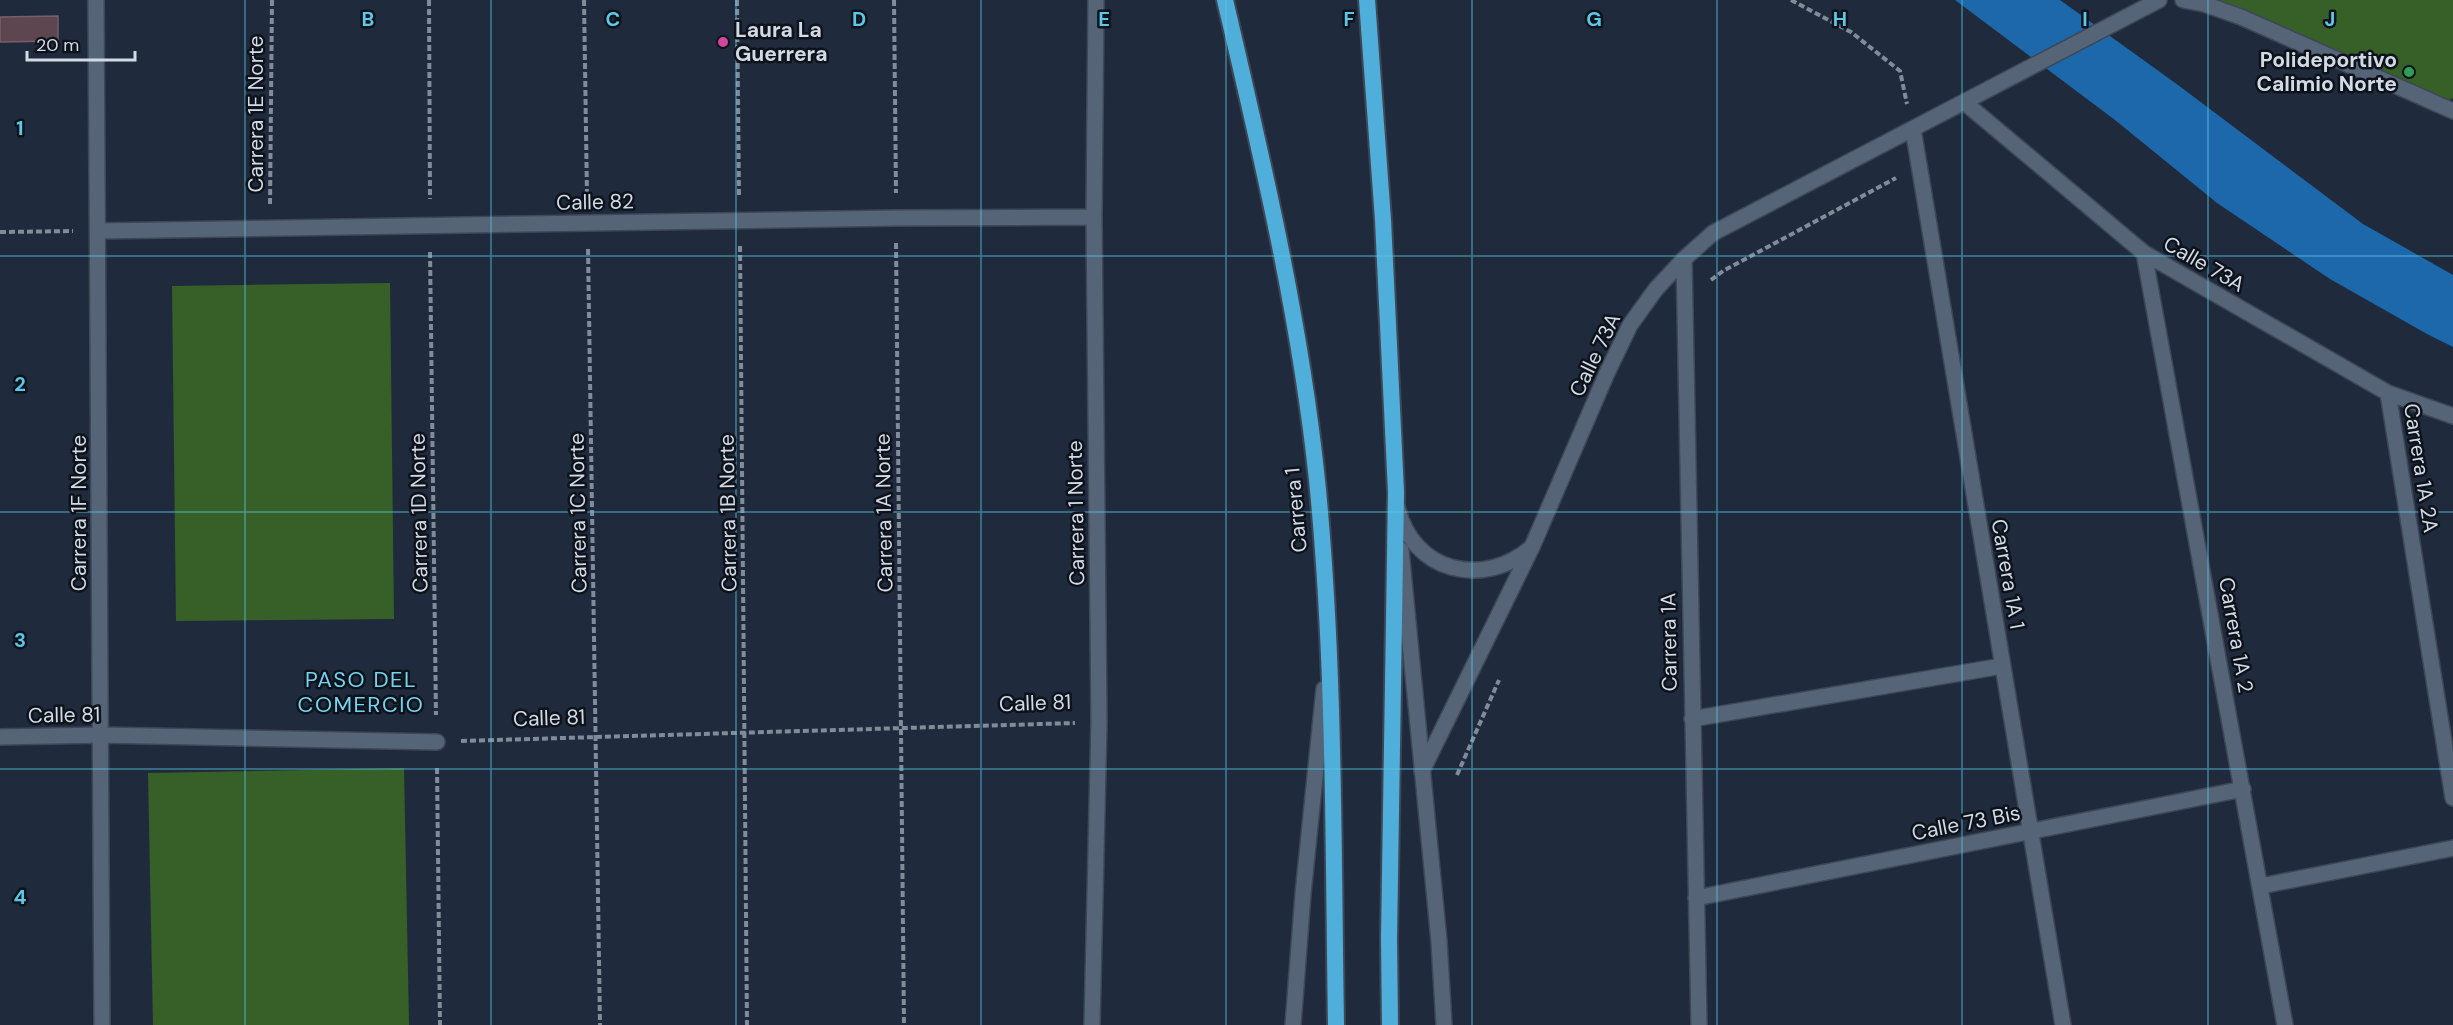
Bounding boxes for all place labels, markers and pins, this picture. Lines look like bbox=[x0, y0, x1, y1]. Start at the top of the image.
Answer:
place label: Laura La Guerrera bbox=[735, 16, 827, 68]
marker: Laura La Guerrera bbox=[716, 35, 730, 49]
place label: Polideportivo Calimio Norte bbox=[2256, 46, 2397, 98]
marker: Polideportivo Calimio Norte bbox=[2402, 65, 2416, 79]

